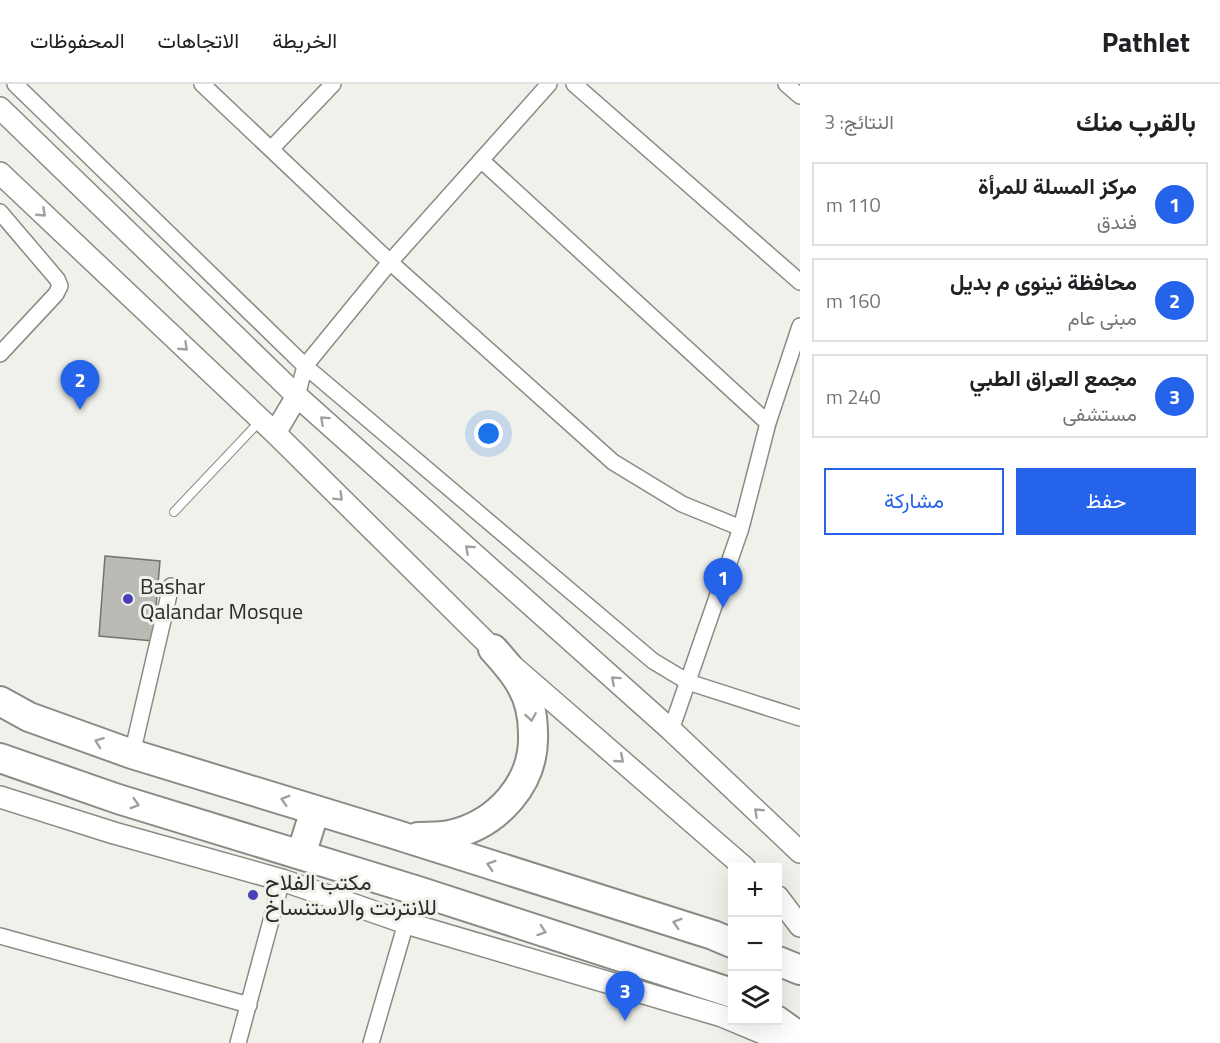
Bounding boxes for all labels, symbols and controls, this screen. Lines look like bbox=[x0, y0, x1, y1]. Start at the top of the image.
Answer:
text: Pathlet bbox=[1102, 20, 1190, 63]
text: المحفوظات bbox=[30, 24, 125, 56]
text: الاتجاهات bbox=[158, 24, 239, 56]
text: الخريطة bbox=[272, 24, 337, 56]
text: بالقرب منك bbox=[1076, 102, 1196, 141]
text: النتائج: 3 bbox=[824, 106, 894, 137]
text: مركز المسلة للمرأة bbox=[978, 169, 1137, 203]
text: 110 m bbox=[826, 189, 881, 220]
text: 1 bbox=[1169, 189, 1180, 220]
one-way arrow bbox=[36, 206, 46, 217]
text: فندق bbox=[1097, 206, 1137, 237]
text: محافظة نينوى م بديل bbox=[950, 265, 1137, 299]
text: 160 m bbox=[826, 285, 881, 316]
text: 2 bbox=[1169, 285, 1180, 316]
text: مبنى عام bbox=[1068, 302, 1137, 333]
one-way arrow bbox=[177, 340, 188, 351]
pin: 2 bbox=[60, 360, 100, 410]
text: مجمع العراق الطبي bbox=[970, 361, 1137, 395]
text: 240 m bbox=[826, 381, 881, 412]
text: 3 bbox=[1169, 381, 1180, 412]
text: مستشفى bbox=[1062, 398, 1137, 429]
one-way arrow bbox=[320, 416, 331, 427]
your location bbox=[474, 419, 503, 448]
button: مشاركة bbox=[824, 468, 1004, 535]
button: حفظ bbox=[1016, 468, 1196, 535]
one-way arrow bbox=[332, 490, 343, 501]
one-way arrow bbox=[465, 545, 476, 556]
pin: 1 bbox=[704, 558, 742, 608]
place label: Bashar Qalandar Mosque bbox=[140, 569, 303, 628]
marker: Bashar Qalandar Mosque bbox=[121, 592, 135, 606]
one-way arrow bbox=[611, 676, 621, 687]
one-way arrow bbox=[525, 712, 537, 722]
one-way arrow bbox=[95, 737, 106, 749]
one-way arrow bbox=[613, 752, 624, 763]
one-way arrow bbox=[280, 795, 291, 808]
one-way arrow bbox=[129, 797, 140, 809]
one-way arrow bbox=[754, 808, 764, 819]
one-way arrow bbox=[486, 860, 497, 872]
map controls bbox=[728, 863, 782, 1025]
button: + bbox=[728, 863, 782, 917]
place label: مكتب الفلاح للانترنت والاستنساخ bbox=[265, 865, 437, 924]
marker: مكتب الفلاح للانترنت والاستنساخ bbox=[246, 888, 260, 902]
button: − bbox=[728, 917, 782, 971]
one-way arrow bbox=[672, 918, 683, 931]
one-way arrow bbox=[536, 923, 546, 936]
button: layers bbox=[728, 971, 782, 1025]
pin: 3 bbox=[606, 972, 644, 1021]

